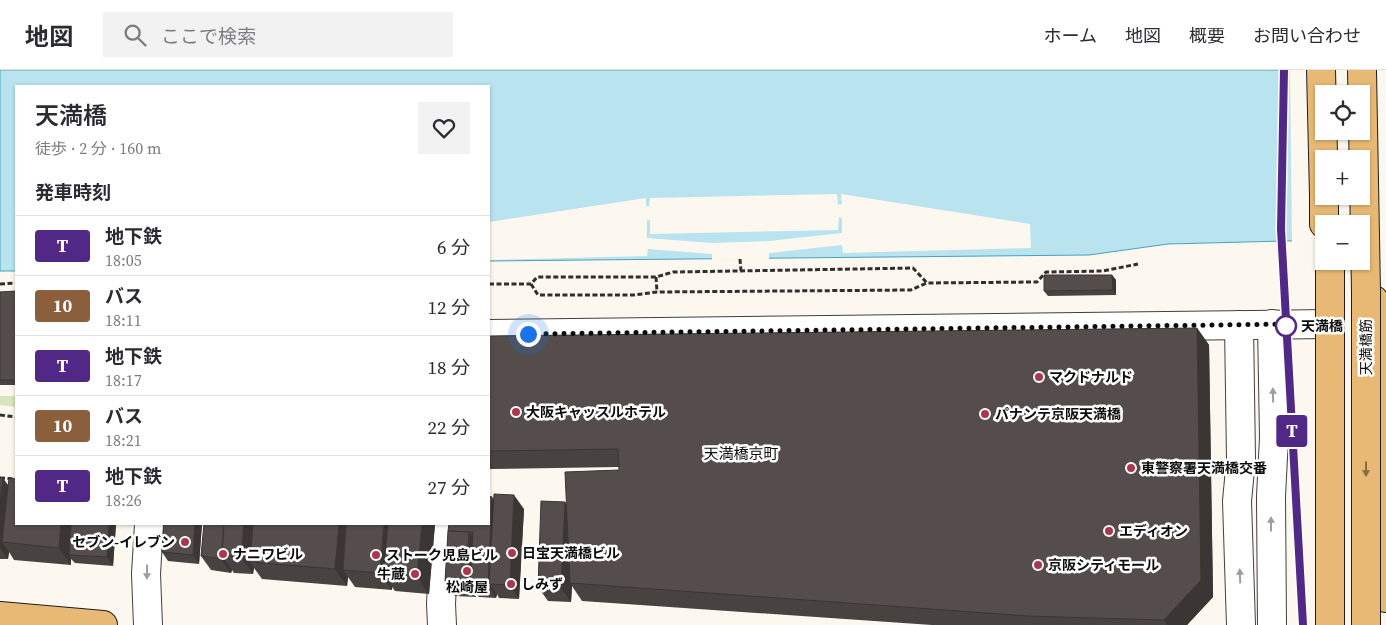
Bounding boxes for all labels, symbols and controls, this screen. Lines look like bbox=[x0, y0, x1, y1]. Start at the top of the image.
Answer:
search box bbox=[103, 12, 453, 57]
text: 地図 bbox=[25, 20, 73, 53]
icon: search bbox=[121, 21, 149, 49]
text: ここで検索 bbox=[161, 23, 256, 49]
text: ホーム bbox=[1044, 23, 1097, 48]
text: 地図 bbox=[1125, 23, 1161, 48]
text: 概要 bbox=[1189, 23, 1225, 48]
text: お問い合わせ bbox=[1253, 23, 1361, 48]
map controls bbox=[1315, 85, 1370, 270]
button: locate bbox=[1315, 85, 1370, 140]
text: 天満橋 bbox=[35, 99, 107, 132]
button: heart bbox=[418, 102, 470, 154]
text: 徒歩 · 2 分 · 160 m bbox=[35, 137, 161, 159]
button: + bbox=[1315, 150, 1370, 205]
text: 発車時刻 bbox=[35, 179, 111, 205]
button: − bbox=[1315, 215, 1370, 270]
text: 地下鉄 bbox=[105, 223, 162, 249]
text: T bbox=[57, 233, 68, 258]
text: 6 分 bbox=[437, 234, 470, 260]
text: 18:05 bbox=[105, 249, 142, 271]
text: バス bbox=[105, 283, 143, 309]
text: 10 bbox=[53, 293, 72, 318]
text: 12 分 bbox=[428, 294, 470, 320]
text: 18:11 bbox=[105, 309, 142, 331]
marker: 天満橋 bbox=[1275, 315, 1297, 337]
place label: 天満橋 bbox=[1301, 316, 1343, 336]
street label: 天満橋筋 bbox=[1356, 319, 1376, 375]
your location bbox=[516, 322, 541, 347]
text: 地下鉄 bbox=[105, 343, 162, 369]
text: T bbox=[57, 353, 68, 378]
text: 18 分 bbox=[428, 354, 470, 380]
place label: マクドナルド bbox=[1049, 367, 1133, 387]
text: 18:17 bbox=[105, 369, 142, 391]
marker: マクドナルド bbox=[1033, 371, 1045, 383]
one-way arrow bbox=[1269, 387, 1277, 403]
place label: 大阪キャッスルホテル bbox=[526, 402, 666, 422]
text: バス bbox=[105, 403, 143, 429]
place label: パナンテ京阪天満橋 bbox=[995, 404, 1121, 424]
marker: 大阪キャッスルホテル bbox=[510, 406, 522, 418]
marker: パナンテ京阪天満橋 bbox=[979, 408, 991, 420]
text: 10 bbox=[53, 413, 72, 438]
text: 22 分 bbox=[428, 414, 470, 440]
line badge: T bbox=[1276, 415, 1308, 447]
text: T bbox=[1286, 418, 1298, 443]
text: 18:21 bbox=[105, 429, 142, 451]
district label: 天満橋京町 bbox=[703, 443, 779, 464]
place label: 東警察署天満橋交番 bbox=[1141, 458, 1267, 478]
one-way arrow bbox=[1362, 461, 1370, 477]
marker: 東警察署天満橋交番 bbox=[1125, 462, 1137, 474]
text: 地下鉄 bbox=[105, 463, 162, 489]
text: T bbox=[57, 473, 68, 498]
text: 27 分 bbox=[428, 474, 470, 500]
text: 18:26 bbox=[105, 489, 142, 511]
one-way arrow bbox=[1267, 516, 1275, 532]
place label: エディオン bbox=[1119, 521, 1188, 541]
marker: エディオン bbox=[1103, 525, 1115, 537]
place label: セブン-イレブン bbox=[72, 532, 175, 552]
marker: セブン-イレブン bbox=[179, 536, 191, 548]
place label: 日宝天満橋ビル bbox=[522, 543, 620, 563]
place label: ナニワビル bbox=[233, 544, 303, 564]
place label: ストーク児島ビル bbox=[386, 545, 498, 565]
marker: 日宝天満橋ビル bbox=[506, 547, 518, 559]
marker: ナニワビル bbox=[217, 548, 229, 560]
marker: ストーク児島ビル bbox=[370, 549, 382, 561]
place label: 京阪シティモール bbox=[1048, 555, 1159, 575]
marker: 京阪シティモール bbox=[1032, 559, 1044, 571]
place label: 牛蔵 bbox=[377, 564, 405, 584]
one-way arrow bbox=[143, 565, 151, 581]
marker: 松崎屋 bbox=[461, 565, 473, 577]
marker: 牛蔵 bbox=[409, 568, 421, 580]
one-way arrow bbox=[1235, 568, 1243, 584]
place label: しみず bbox=[521, 574, 563, 594]
place label: 松崎屋 bbox=[446, 577, 488, 597]
marker: しみず bbox=[505, 578, 517, 590]

